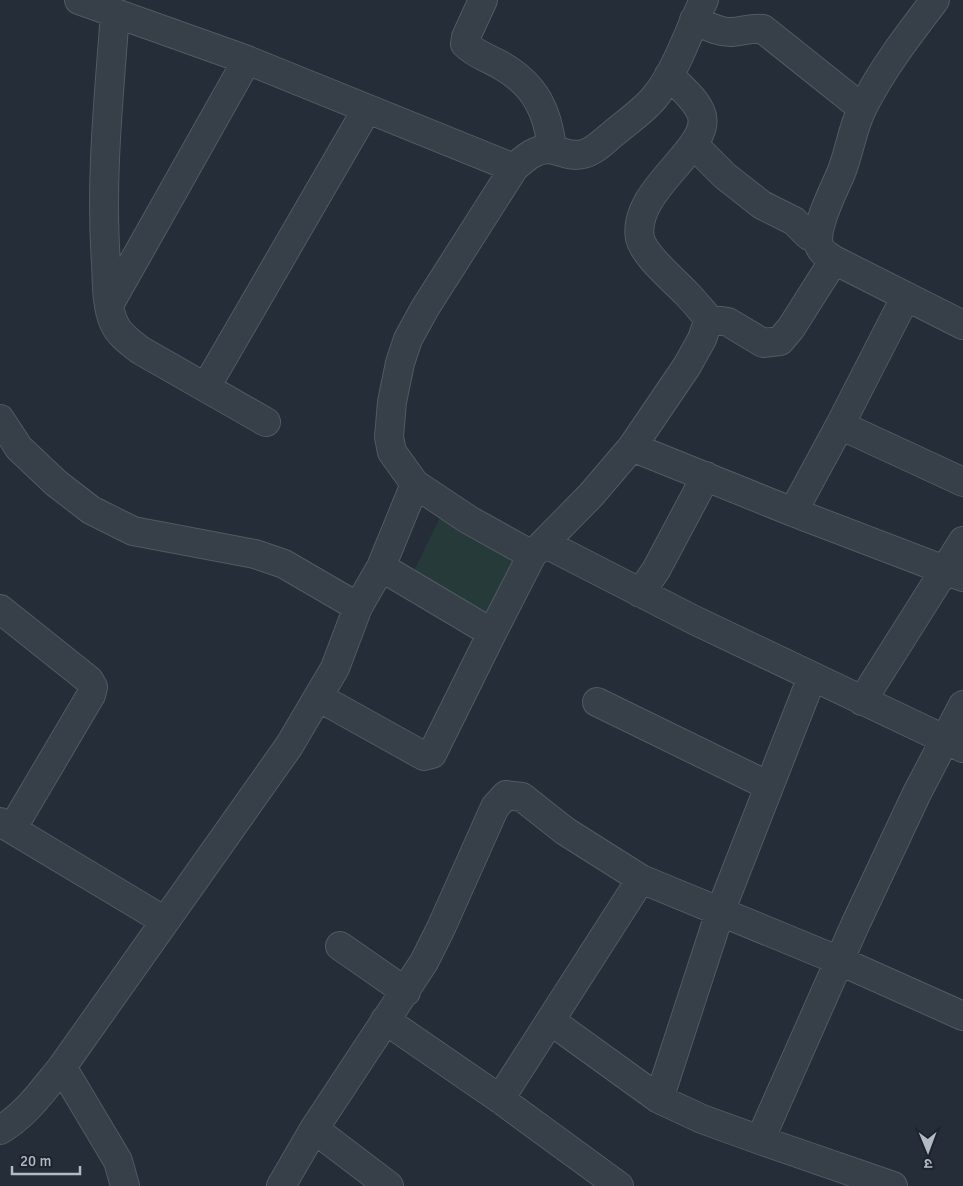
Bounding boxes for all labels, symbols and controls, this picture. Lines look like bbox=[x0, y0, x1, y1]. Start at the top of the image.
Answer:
north arrow bbox=[903, 1126, 953, 1176]
scale bar bbox=[12, 1144, 80, 1176]
text: 20 m bbox=[20, 1152, 51, 1170]
text: उ bbox=[923, 1155, 932, 1172]

